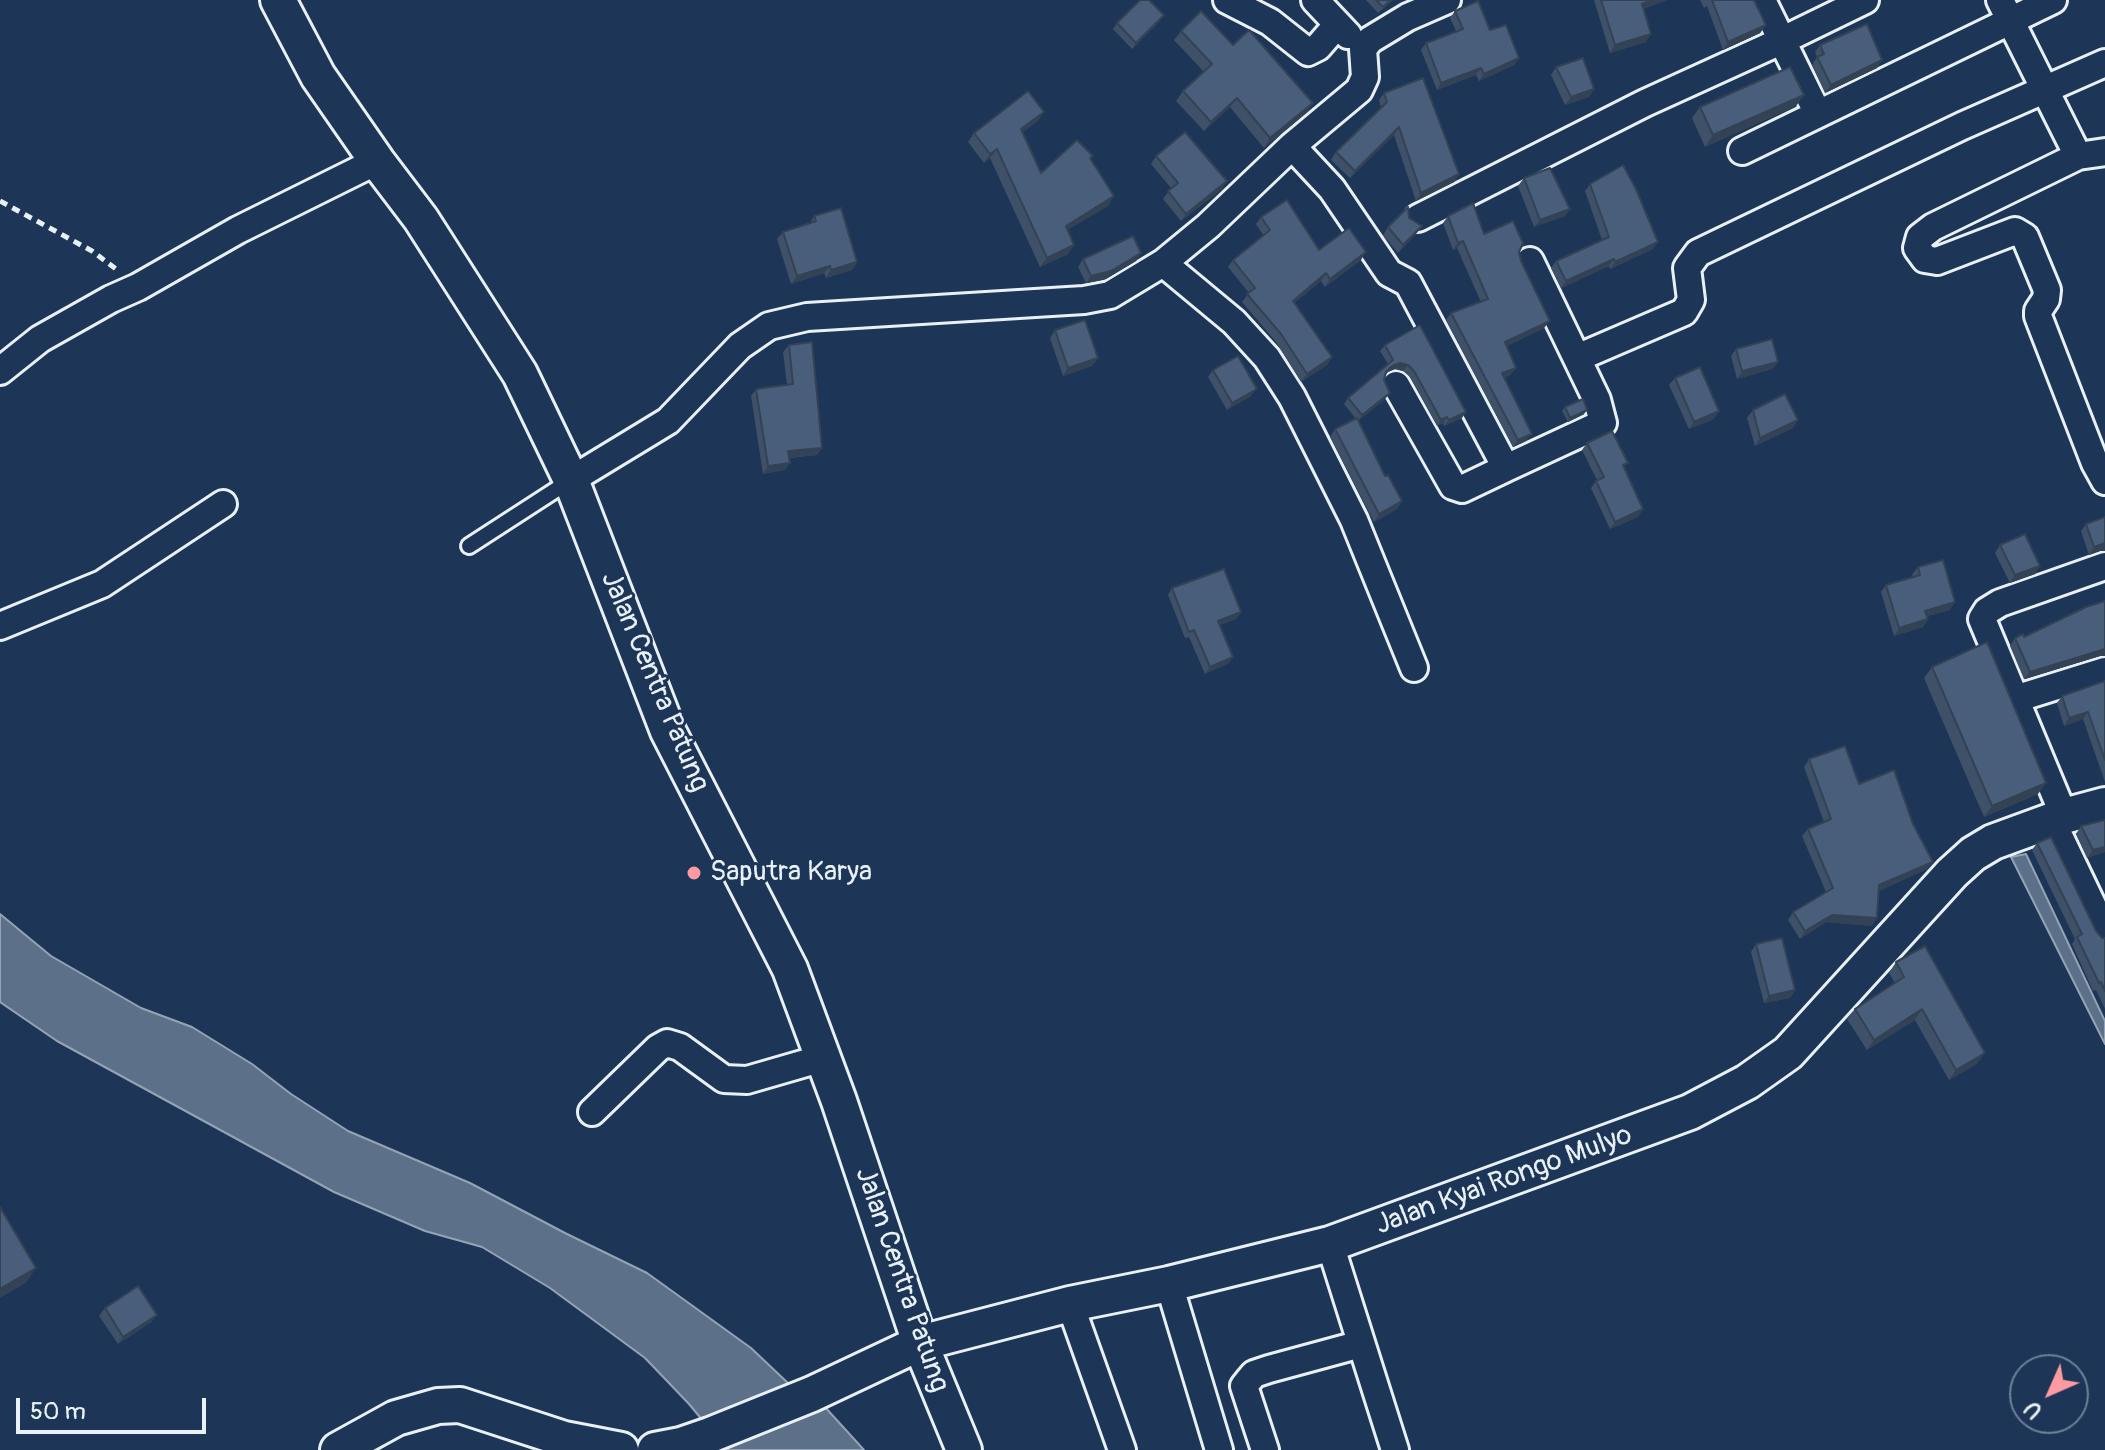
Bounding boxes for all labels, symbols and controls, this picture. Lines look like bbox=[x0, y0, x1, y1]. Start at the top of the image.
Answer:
street label: Jalan Centra Patung bbox=[593, 567, 715, 797]
place label: Saputra Karya bbox=[710, 856, 872, 890]
marker: Saputra Karya bbox=[685, 864, 703, 882]
street label: Jalan Kyai Rongo Mulyo bbox=[1371, 1119, 1637, 1243]
street label: Jalan Centra Patung bbox=[847, 1163, 955, 1397]
north arrow bbox=[2009, 1354, 2089, 1434]
scale bar bbox=[20, 1382, 210, 1432]
text: U bbox=[2018, 1395, 2049, 1425]
text: 50 m bbox=[30, 1397, 86, 1426]

